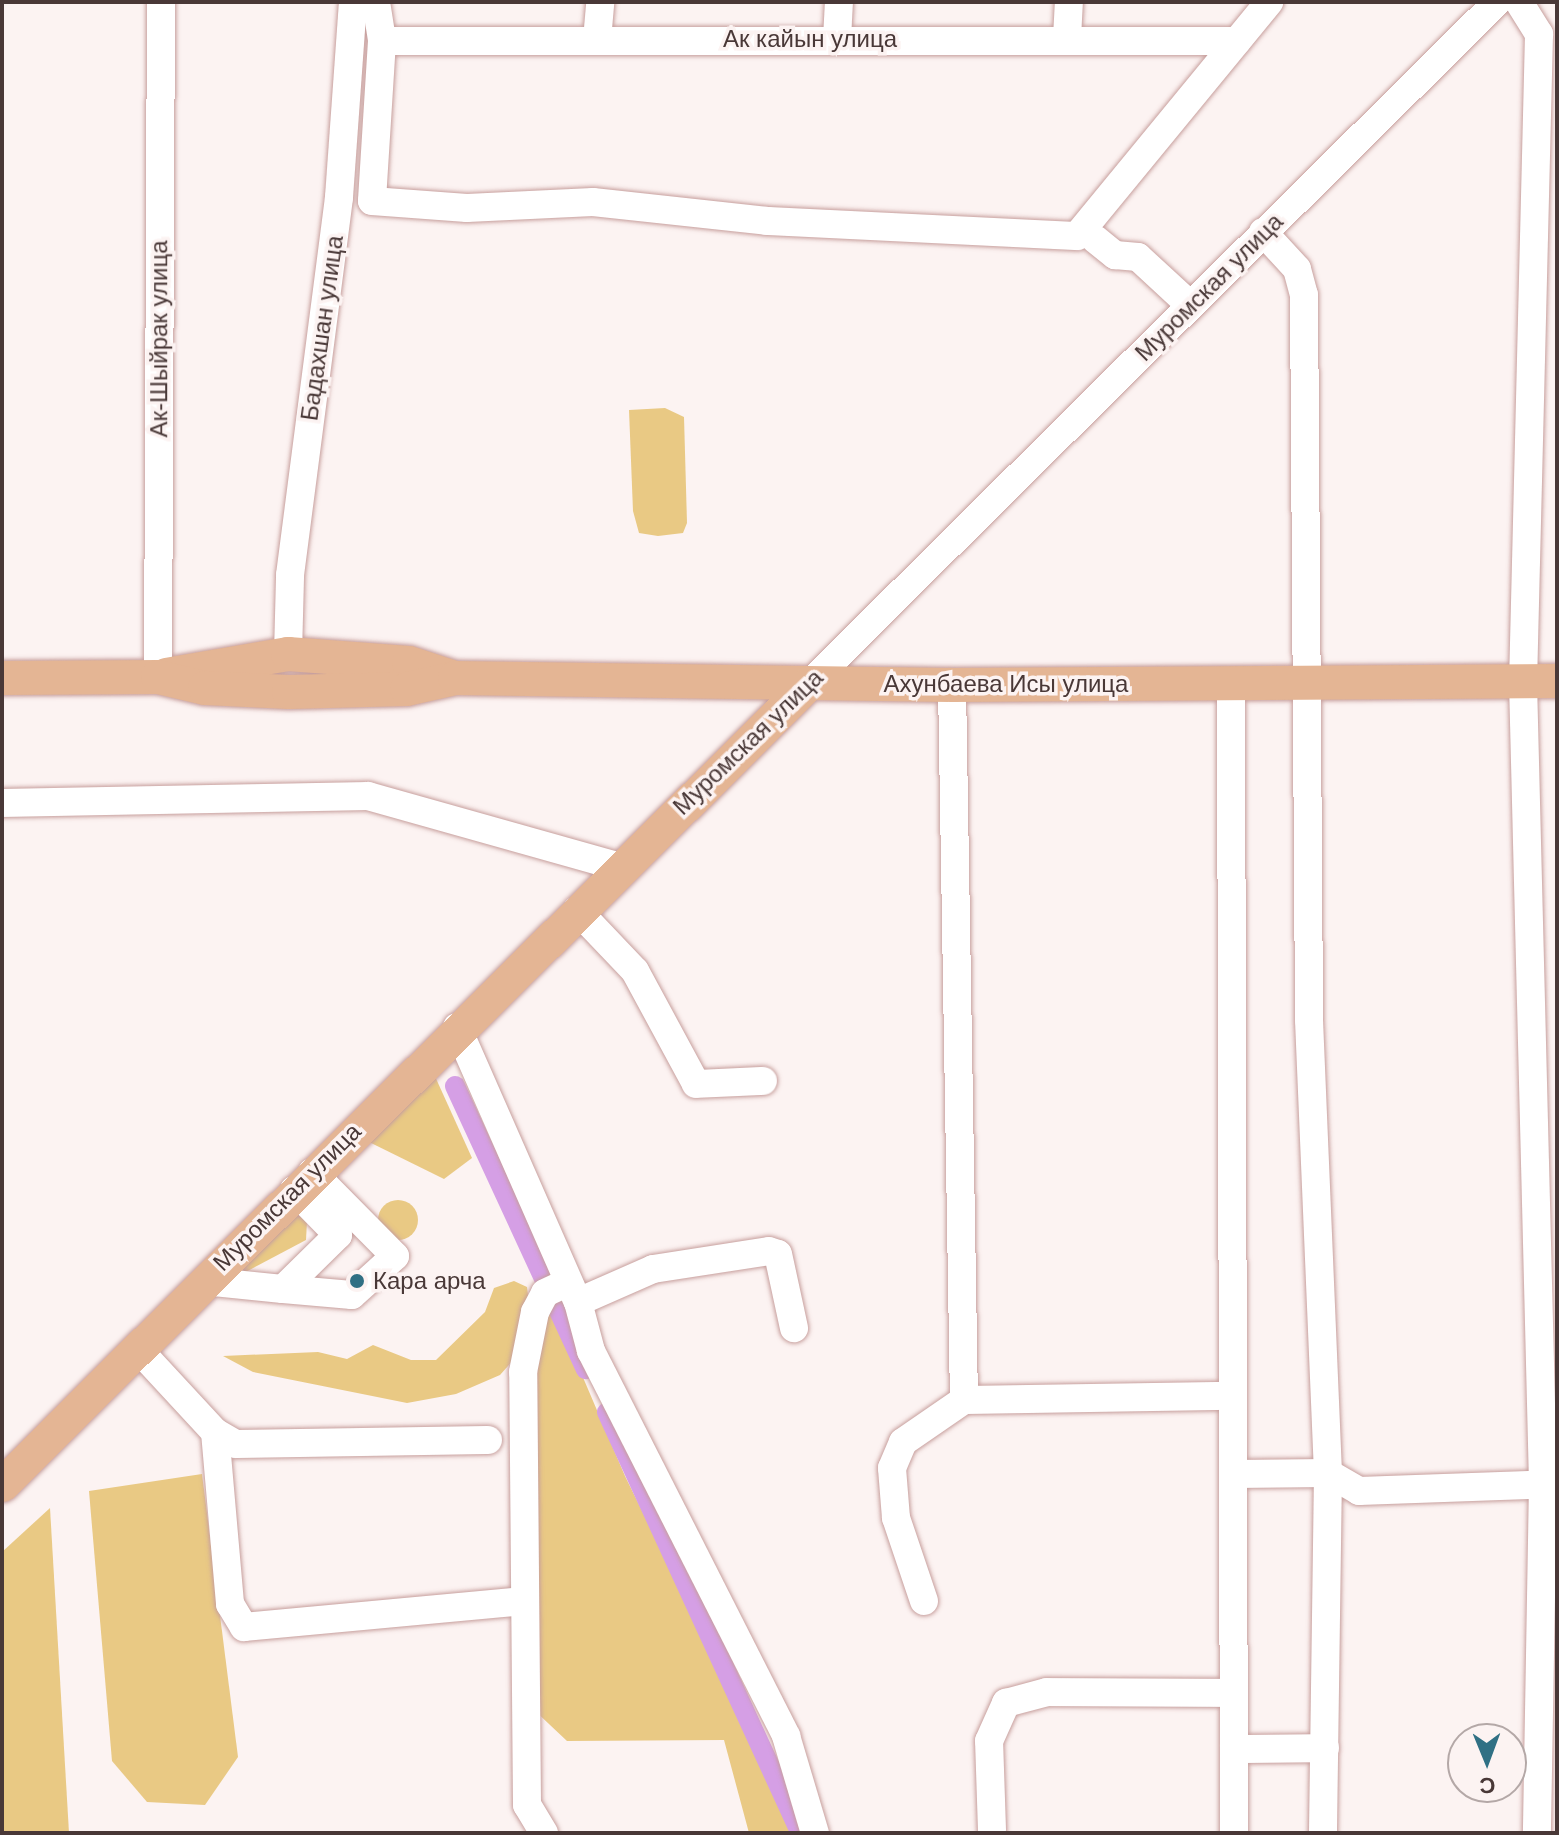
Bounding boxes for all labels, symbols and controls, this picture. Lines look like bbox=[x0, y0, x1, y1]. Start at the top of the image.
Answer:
street label: Ак кайын улица bbox=[723, 25, 897, 53]
street label: Муромская улица bbox=[1129, 207, 1289, 367]
street label: Бадахшан улица bbox=[295, 233, 349, 423]
street label: Ак-Шыйрак улица bbox=[145, 241, 173, 437]
street label: Муромская улица bbox=[667, 663, 829, 821]
street label: Ахунбаева Исы улица bbox=[884, 670, 1128, 698]
street label: Муромская улица bbox=[207, 1117, 367, 1277]
place label: Кара арча bbox=[373, 1267, 486, 1295]
marker: Кара арча bbox=[348, 1272, 366, 1290]
north arrow bbox=[1447, 1723, 1527, 1803]
text: С bbox=[1479, 1773, 1496, 1798]

